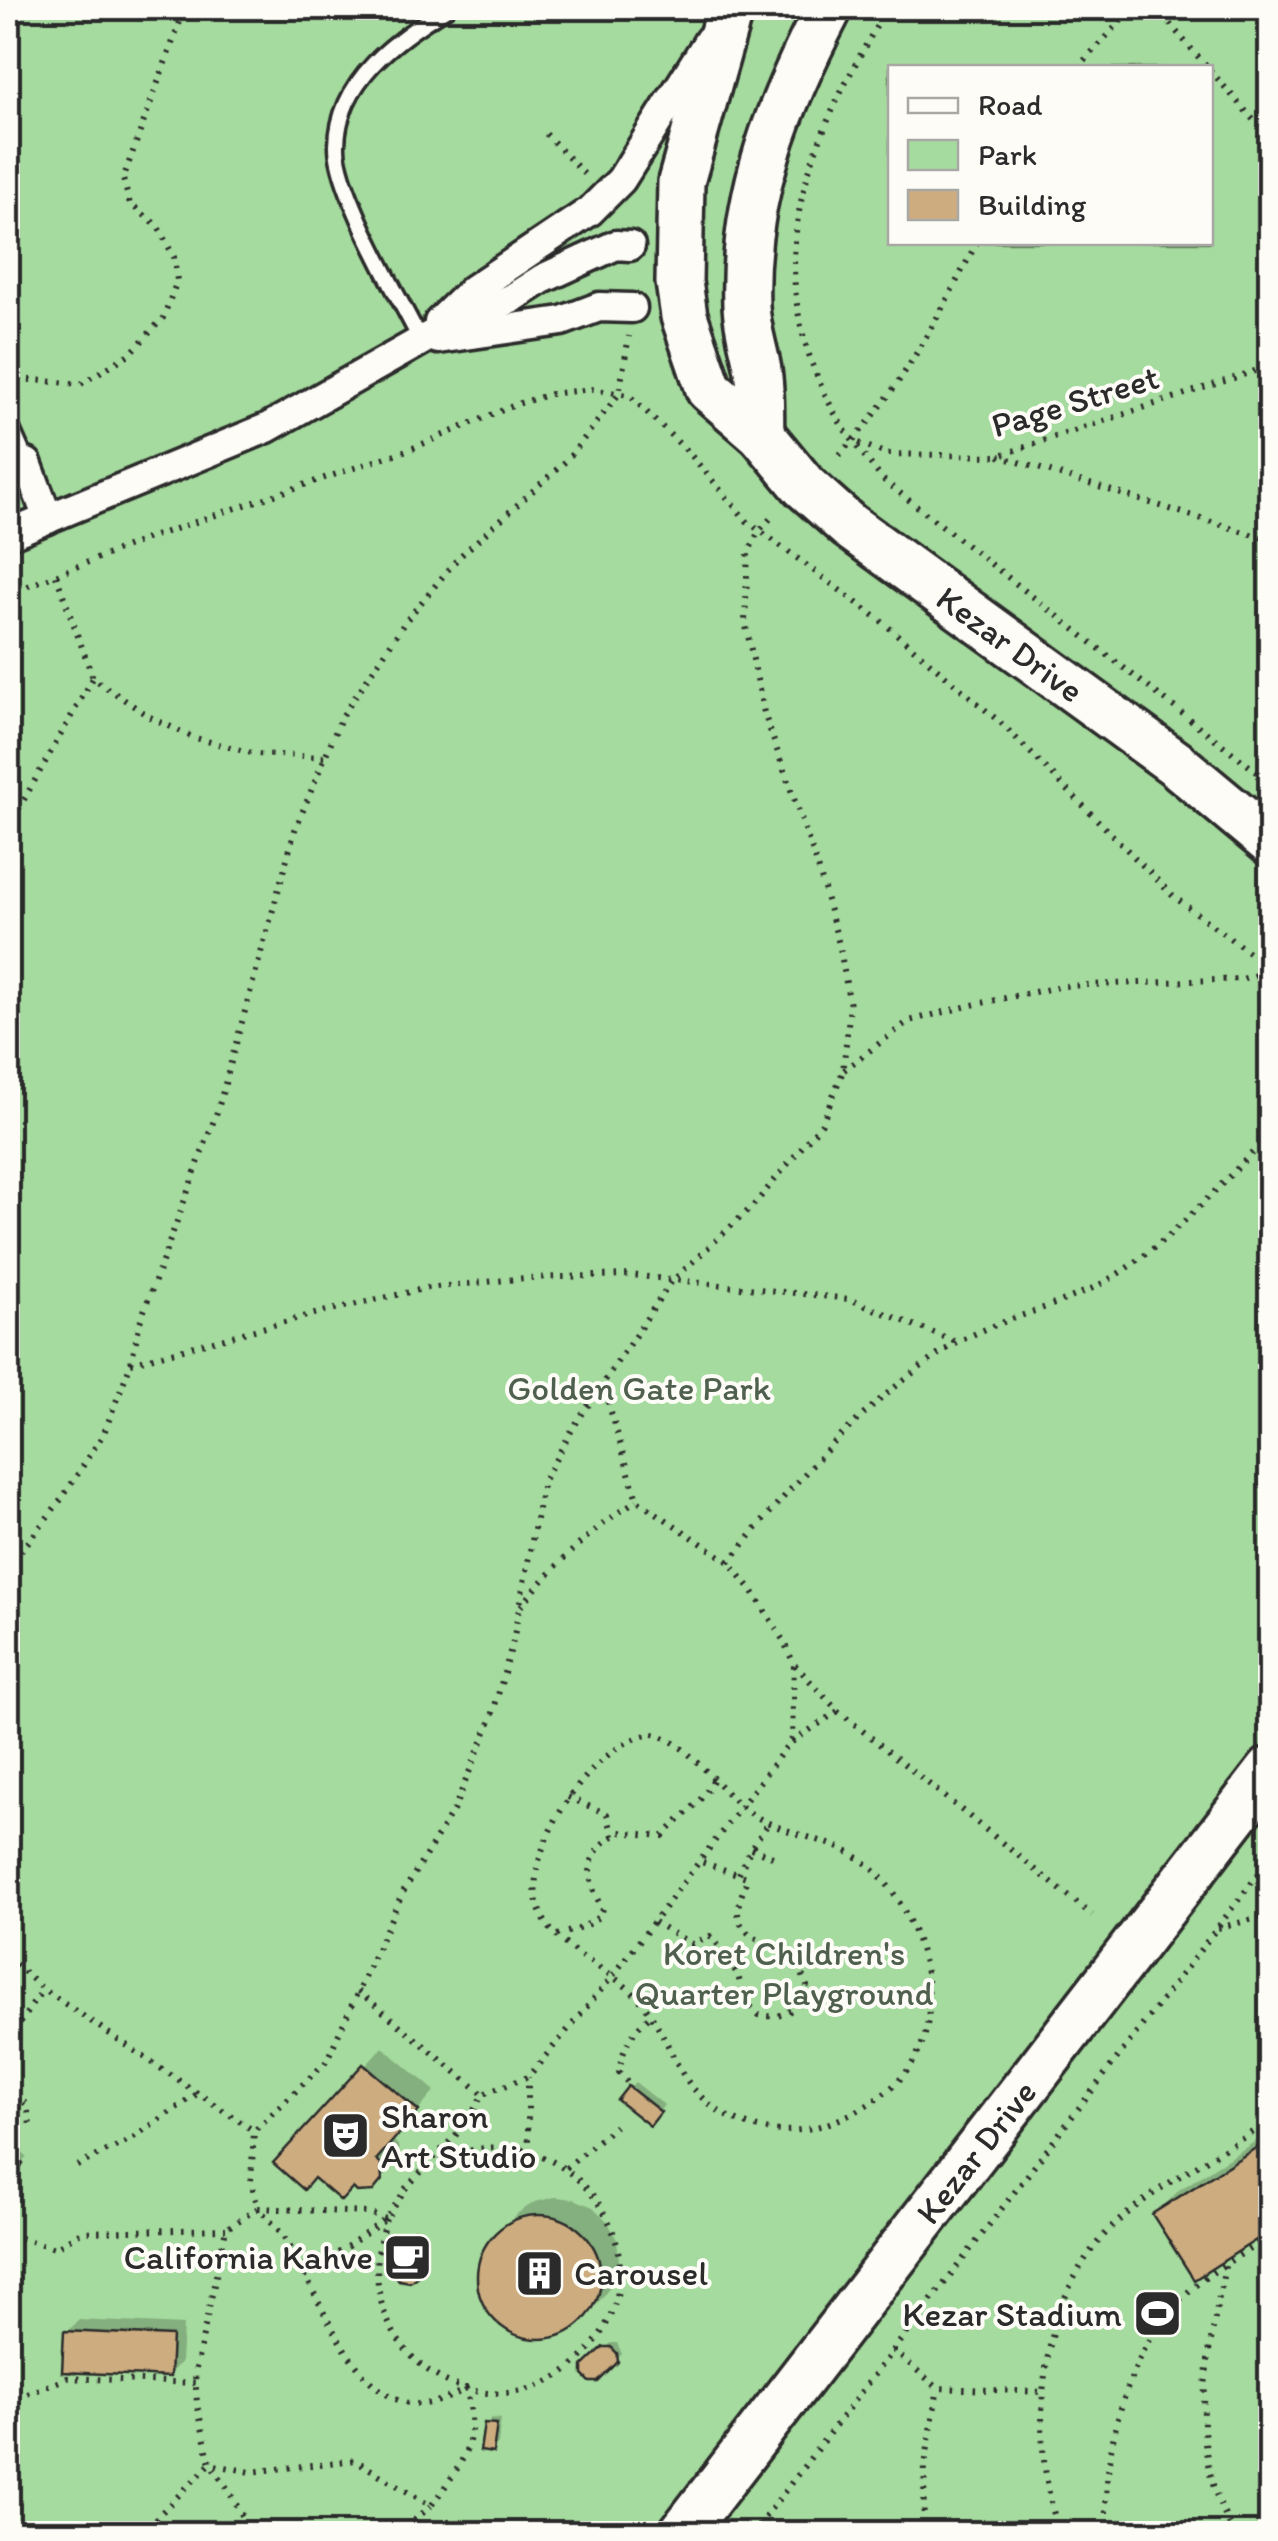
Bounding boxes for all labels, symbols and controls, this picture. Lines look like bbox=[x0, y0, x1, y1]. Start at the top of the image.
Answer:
legend bbox=[888, 65, 1213, 245]
text: Road bbox=[978, 86, 1043, 123]
text: Park bbox=[978, 136, 1037, 173]
text: Building bbox=[978, 186, 1087, 223]
street label: Page Street bbox=[986, 356, 1164, 446]
street label: Kezar Drive bbox=[928, 577, 1092, 711]
park label: Golden Gate Park bbox=[507, 1367, 771, 1409]
park label: Koret Children's Quarter Playground bbox=[635, 1932, 933, 2014]
street label: Kezar Drive bbox=[907, 2072, 1045, 2232]
place label: Sharon Art Studio bbox=[381, 2095, 537, 2177]
theatre icon: Sharon Art Studio bbox=[320, 2110, 372, 2162]
cafe icon: California Kahve bbox=[382, 2231, 434, 2283]
place label: California Kahve bbox=[123, 2236, 373, 2278]
building icon: Carousel bbox=[513, 2247, 565, 2299]
place label: Carousel bbox=[574, 2252, 708, 2294]
sports icon: Kezar Stadium bbox=[1131, 2288, 1183, 2340]
place label: Kezar Stadium bbox=[902, 2293, 1122, 2335]

